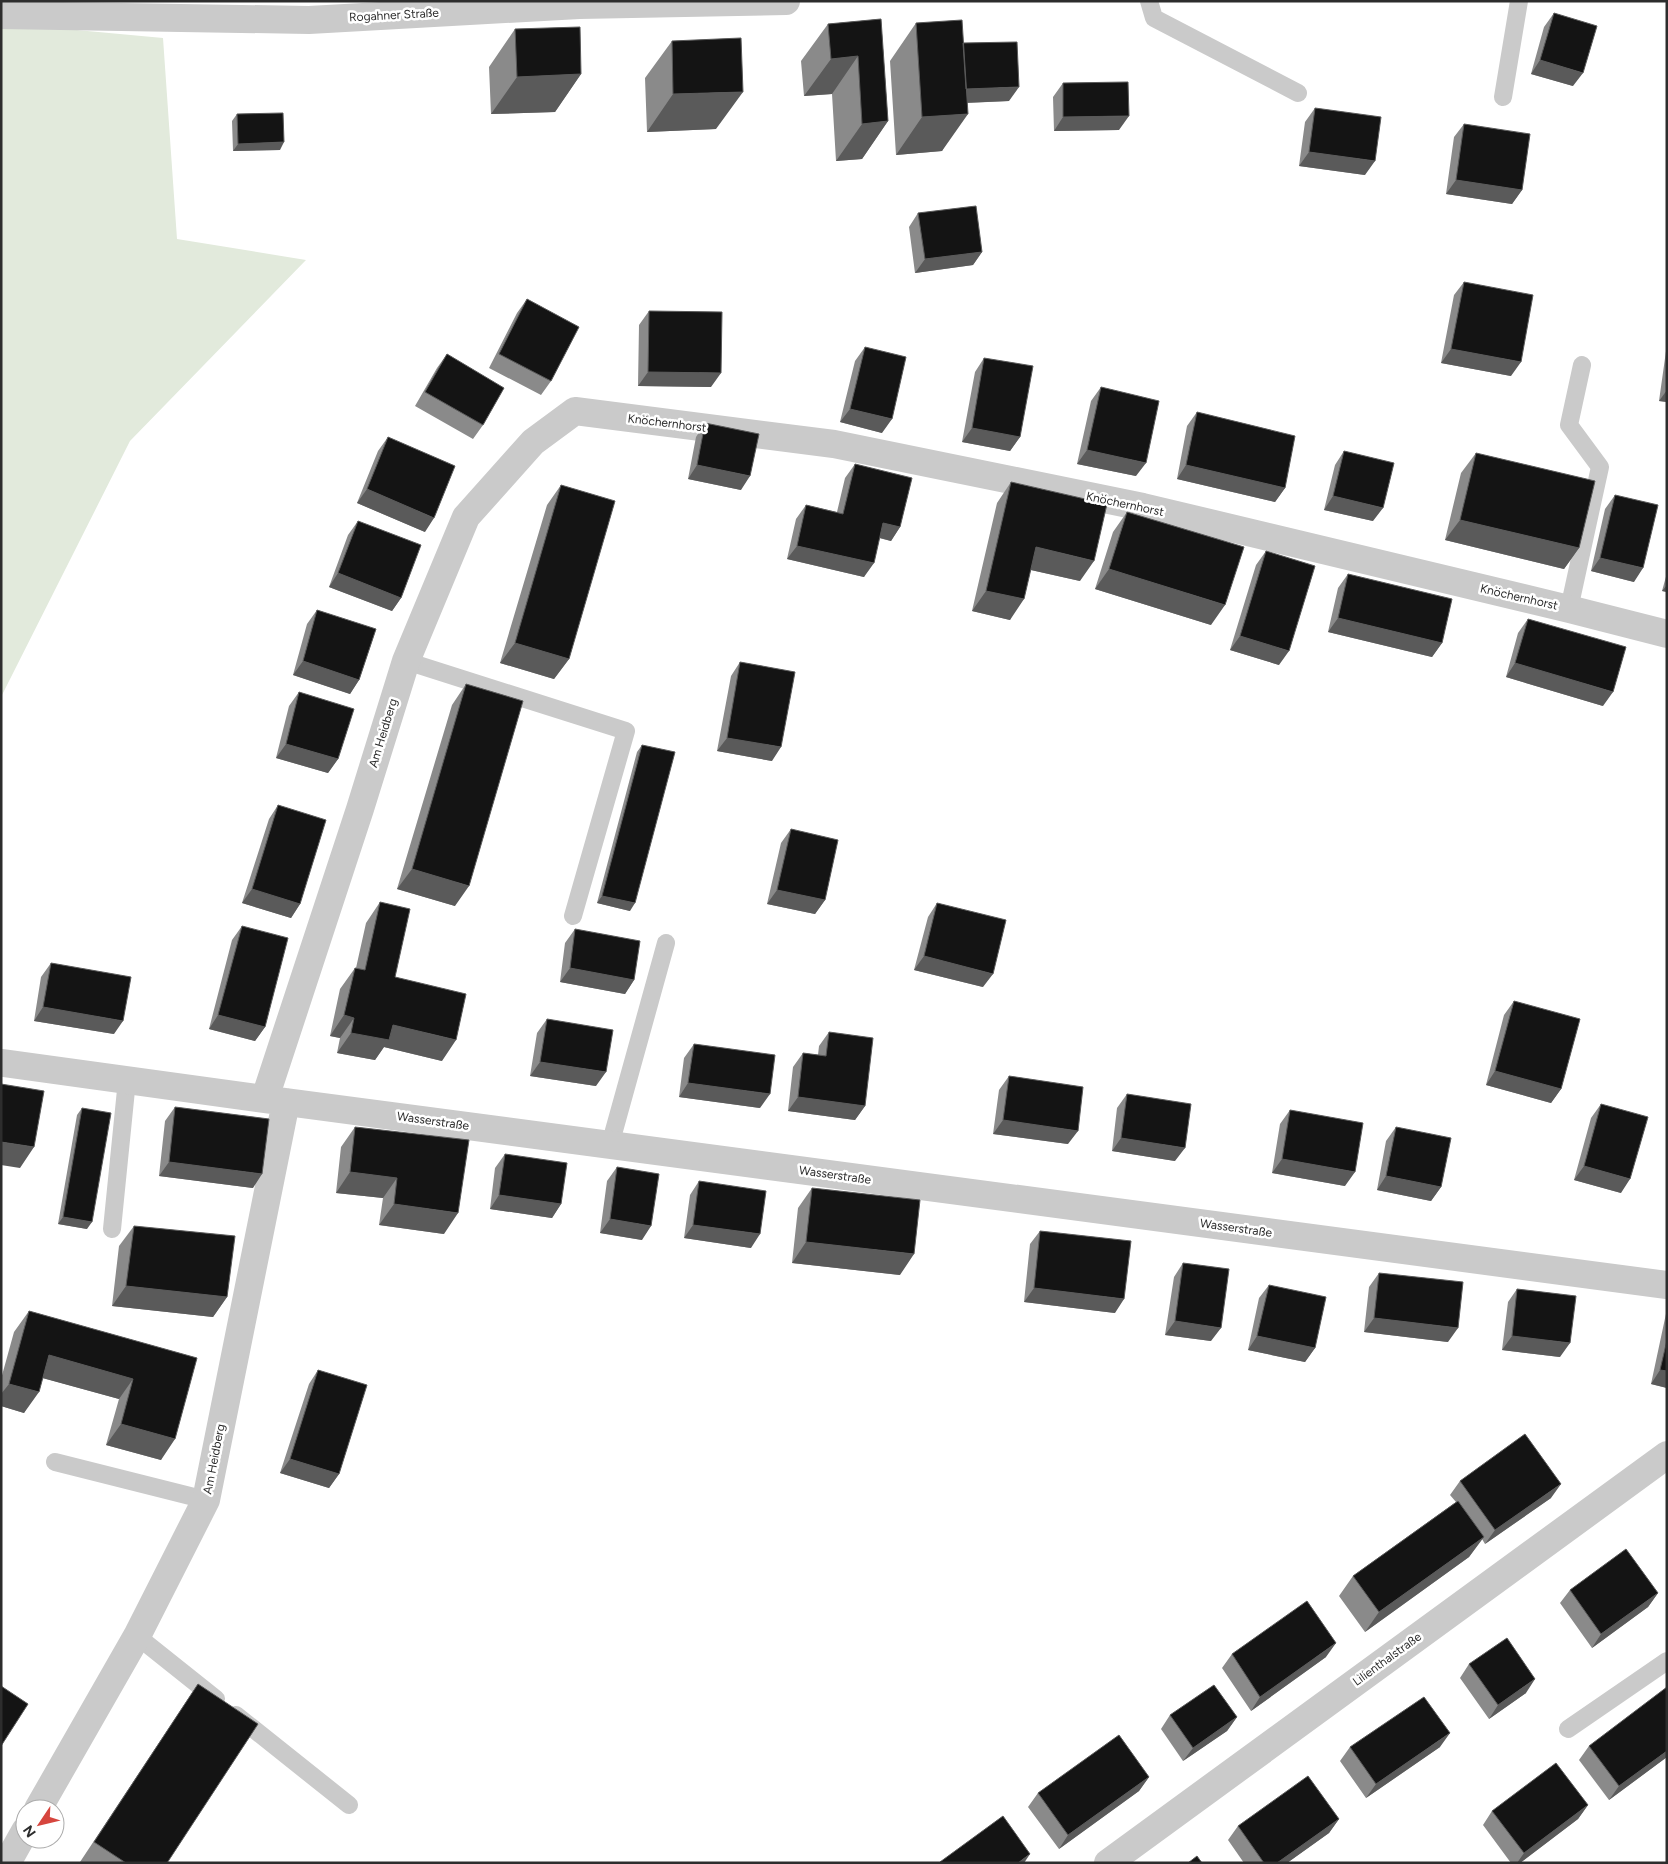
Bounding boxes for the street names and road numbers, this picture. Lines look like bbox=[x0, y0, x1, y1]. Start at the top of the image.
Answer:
street label: Rogahner Straße bbox=[349, 6, 440, 24]
street label: Knöchernhorst bbox=[627, 411, 708, 435]
street label: Knöchernhorst bbox=[1085, 489, 1166, 519]
street label: Knöchernhorst bbox=[1479, 581, 1560, 613]
street label: Am Heidberg bbox=[366, 697, 400, 769]
street label: Wasserstraße bbox=[396, 1109, 470, 1133]
street label: Wasserstraße bbox=[798, 1163, 872, 1187]
street label: Wasserstraße bbox=[1199, 1216, 1273, 1240]
street label: Am Heidberg bbox=[200, 1423, 228, 1495]
street label: Lilienthalstraße bbox=[1350, 1629, 1424, 1689]

